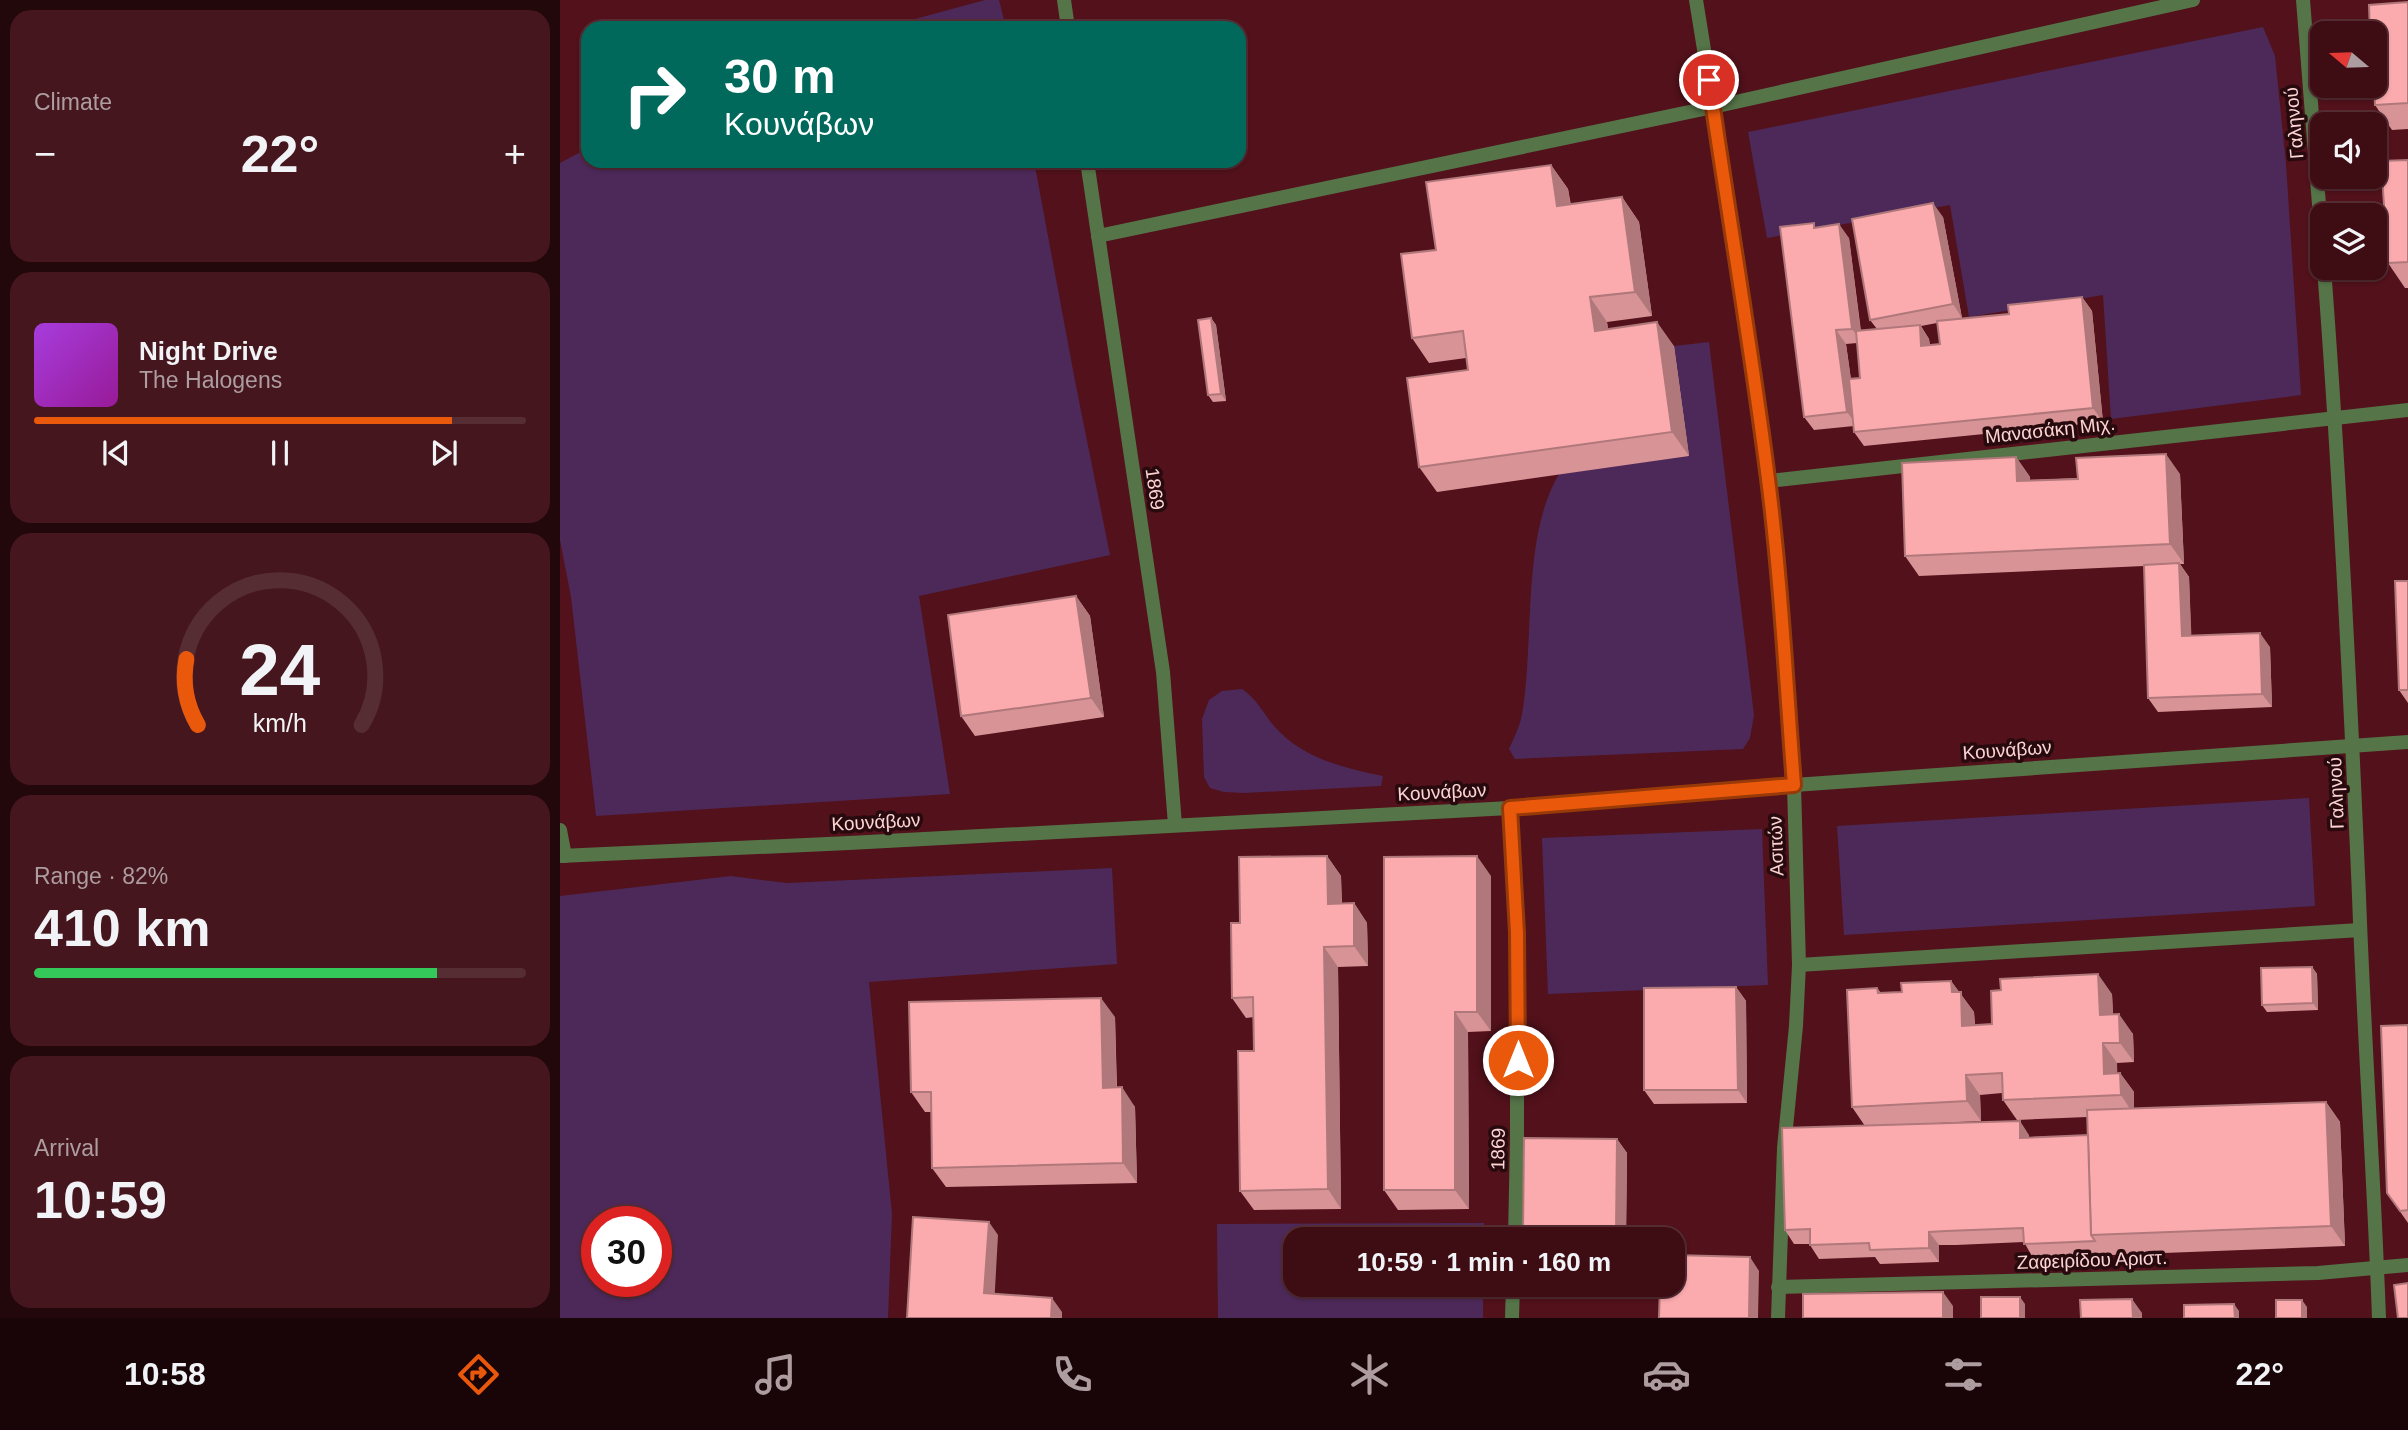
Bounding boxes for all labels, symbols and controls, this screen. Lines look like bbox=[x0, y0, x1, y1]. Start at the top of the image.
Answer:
north arrow bbox=[2310, 21, 2387, 98]
map controls bbox=[2310, 21, 2387, 280]
icon: right bbox=[609, 49, 700, 140]
text: 30 m bbox=[724, 49, 836, 103]
pin bbox=[1679, 50, 1739, 110]
icon: arrive bbox=[1690, 61, 1728, 99]
street label: Γαληνού bbox=[2280, 86, 2308, 160]
text: Climate bbox=[34, 89, 112, 115]
text: Κουνάβων bbox=[724, 106, 874, 142]
button: sound bbox=[2310, 112, 2387, 189]
text: 22° bbox=[241, 125, 319, 183]
text: − bbox=[34, 133, 56, 175]
text: + bbox=[504, 133, 526, 175]
button: layers bbox=[2310, 203, 2387, 280]
text: Night Drive bbox=[139, 336, 278, 366]
text: The Halogens bbox=[139, 367, 282, 393]
street label: Μανασάκη Μιχ. bbox=[1984, 413, 2116, 447]
icon: previous bbox=[97, 434, 135, 472]
icon: pause bbox=[261, 434, 299, 472]
icon: next bbox=[425, 434, 463, 472]
street label: 1869 bbox=[1142, 467, 1168, 511]
text: 24 bbox=[240, 629, 321, 710]
text: km/h bbox=[253, 709, 307, 737]
street label: Κουνάβων bbox=[1962, 736, 2052, 764]
street label: Γαληνού bbox=[2324, 757, 2348, 829]
street label: Κουνάβων bbox=[1397, 779, 1487, 805]
street label: Κουνάβων bbox=[831, 809, 921, 835]
street label: Ασιτών bbox=[1764, 816, 1788, 876]
text: Range · 82% bbox=[34, 863, 168, 889]
text: 410 km bbox=[34, 899, 210, 957]
position arrow bbox=[1481, 1023, 1555, 1097]
street label: 1869 bbox=[1487, 1128, 1509, 1170]
text: Arrival bbox=[34, 1135, 99, 1161]
text: 10:59 bbox=[34, 1171, 167, 1229]
speed limit sign: 30 bbox=[581, 1206, 672, 1297]
text: 10:59 · 1 min · 160 m bbox=[1357, 1247, 1611, 1277]
street label: Ζαφειρίδου Αριστ. bbox=[2016, 1247, 2168, 1273]
icon: directions bbox=[454, 1350, 503, 1399]
icon: music bbox=[751, 1350, 800, 1399]
icon: phone bbox=[1048, 1350, 1097, 1399]
icon: climate bbox=[1345, 1350, 1394, 1399]
icon: car bbox=[1642, 1350, 1691, 1399]
icon: filters bbox=[1939, 1350, 1988, 1399]
text: 10:58 bbox=[124, 1356, 206, 1392]
text: 22° bbox=[2236, 1356, 2284, 1392]

